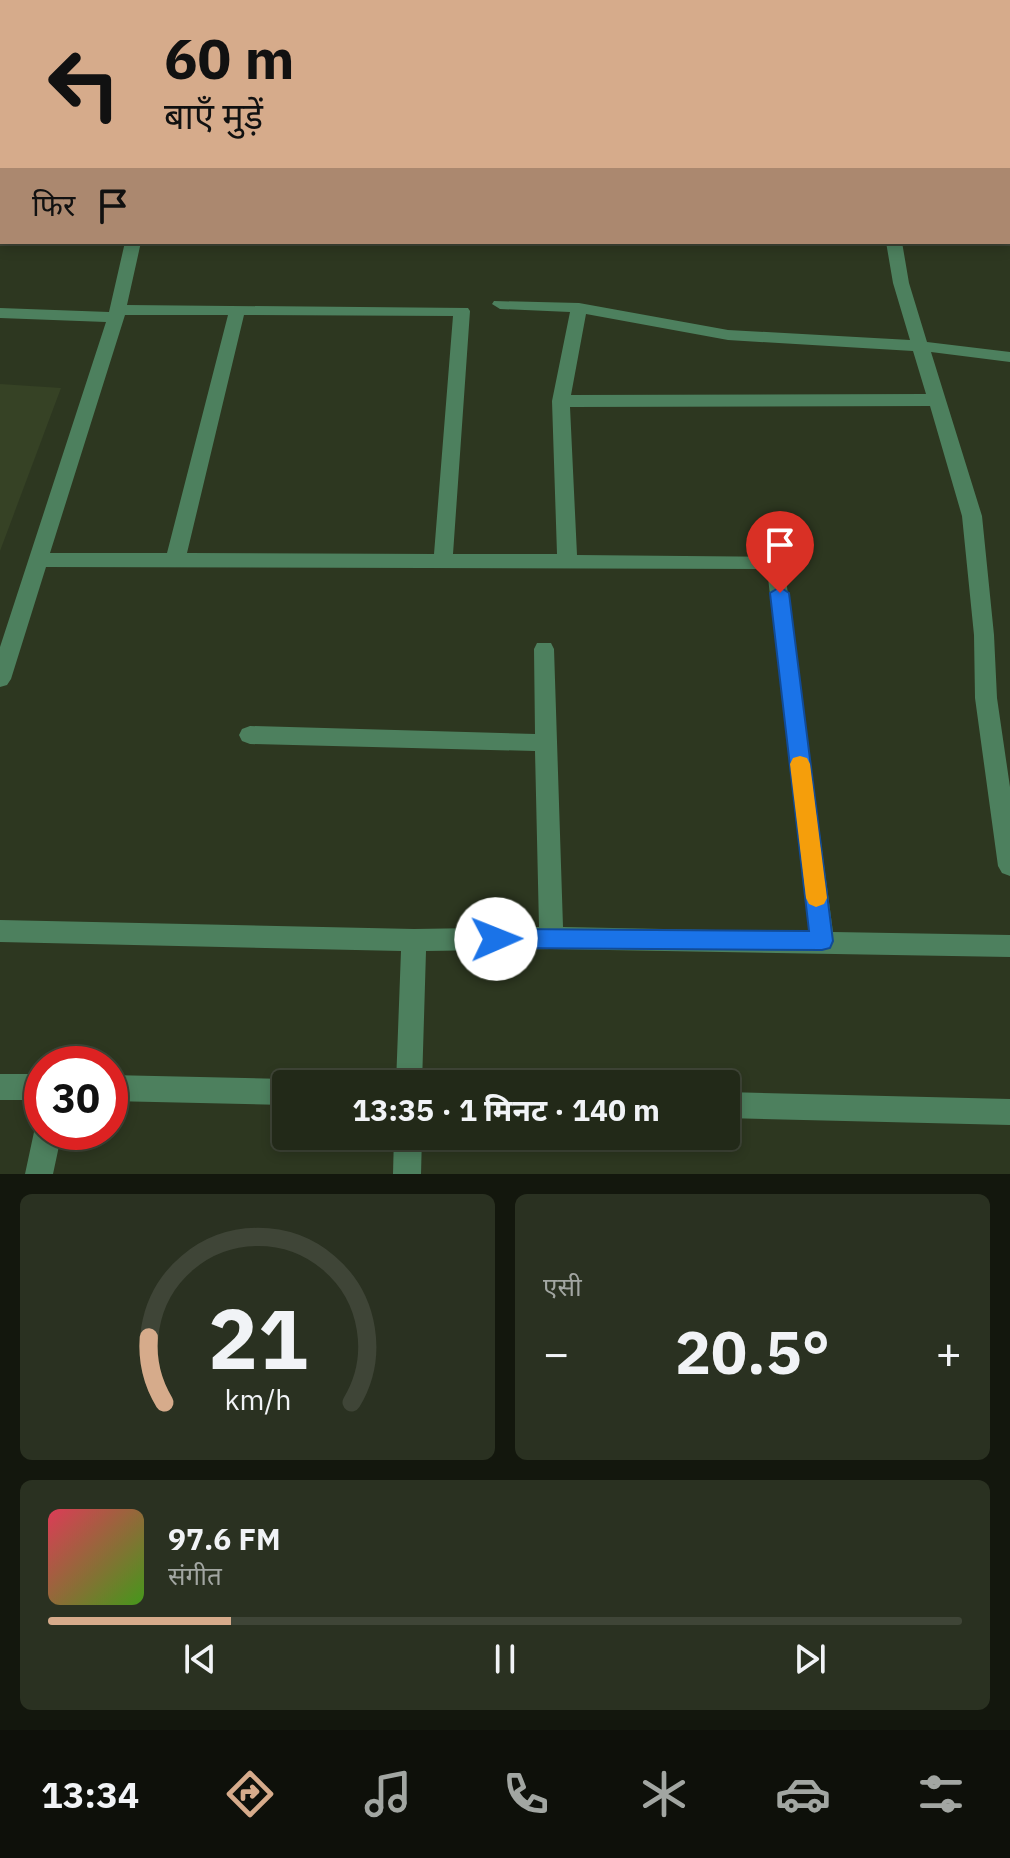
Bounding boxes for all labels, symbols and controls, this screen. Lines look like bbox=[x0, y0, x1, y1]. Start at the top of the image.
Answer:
text: 60 m bbox=[164, 22, 294, 94]
icon: left bbox=[32, 32, 136, 136]
text: बाएँ मुड़ें bbox=[164, 92, 263, 139]
icon: arrive bbox=[91, 184, 135, 228]
text: फिर bbox=[32, 185, 75, 224]
pin bbox=[746, 511, 814, 593]
icon: arrive bbox=[758, 523, 802, 567]
position arrow bbox=[454, 897, 538, 981]
speed limit sign: 30 bbox=[24, 1046, 128, 1150]
text: 13:35 · 1 मिनट · 140 m bbox=[352, 1090, 660, 1129]
text: एसी bbox=[543, 1269, 582, 1303]
text: 21 bbox=[208, 1284, 307, 1392]
text: 20.5° bbox=[675, 1312, 830, 1391]
text: − bbox=[543, 1324, 569, 1381]
text: + bbox=[936, 1324, 962, 1381]
text: km/h bbox=[224, 1381, 291, 1418]
text: 97.6 FM bbox=[168, 1519, 281, 1558]
text: संगीत bbox=[168, 1558, 222, 1592]
icon: previous bbox=[178, 1637, 222, 1681]
icon: pause bbox=[483, 1637, 527, 1681]
icon: next bbox=[788, 1637, 832, 1681]
icon: directions bbox=[222, 1766, 278, 1822]
icon: music bbox=[360, 1766, 416, 1822]
icon: phone bbox=[498, 1766, 554, 1822]
icon: climate bbox=[636, 1766, 692, 1822]
icon: car bbox=[775, 1766, 831, 1822]
icon: filters bbox=[913, 1766, 969, 1822]
text: 13:34 bbox=[41, 1771, 139, 1818]

